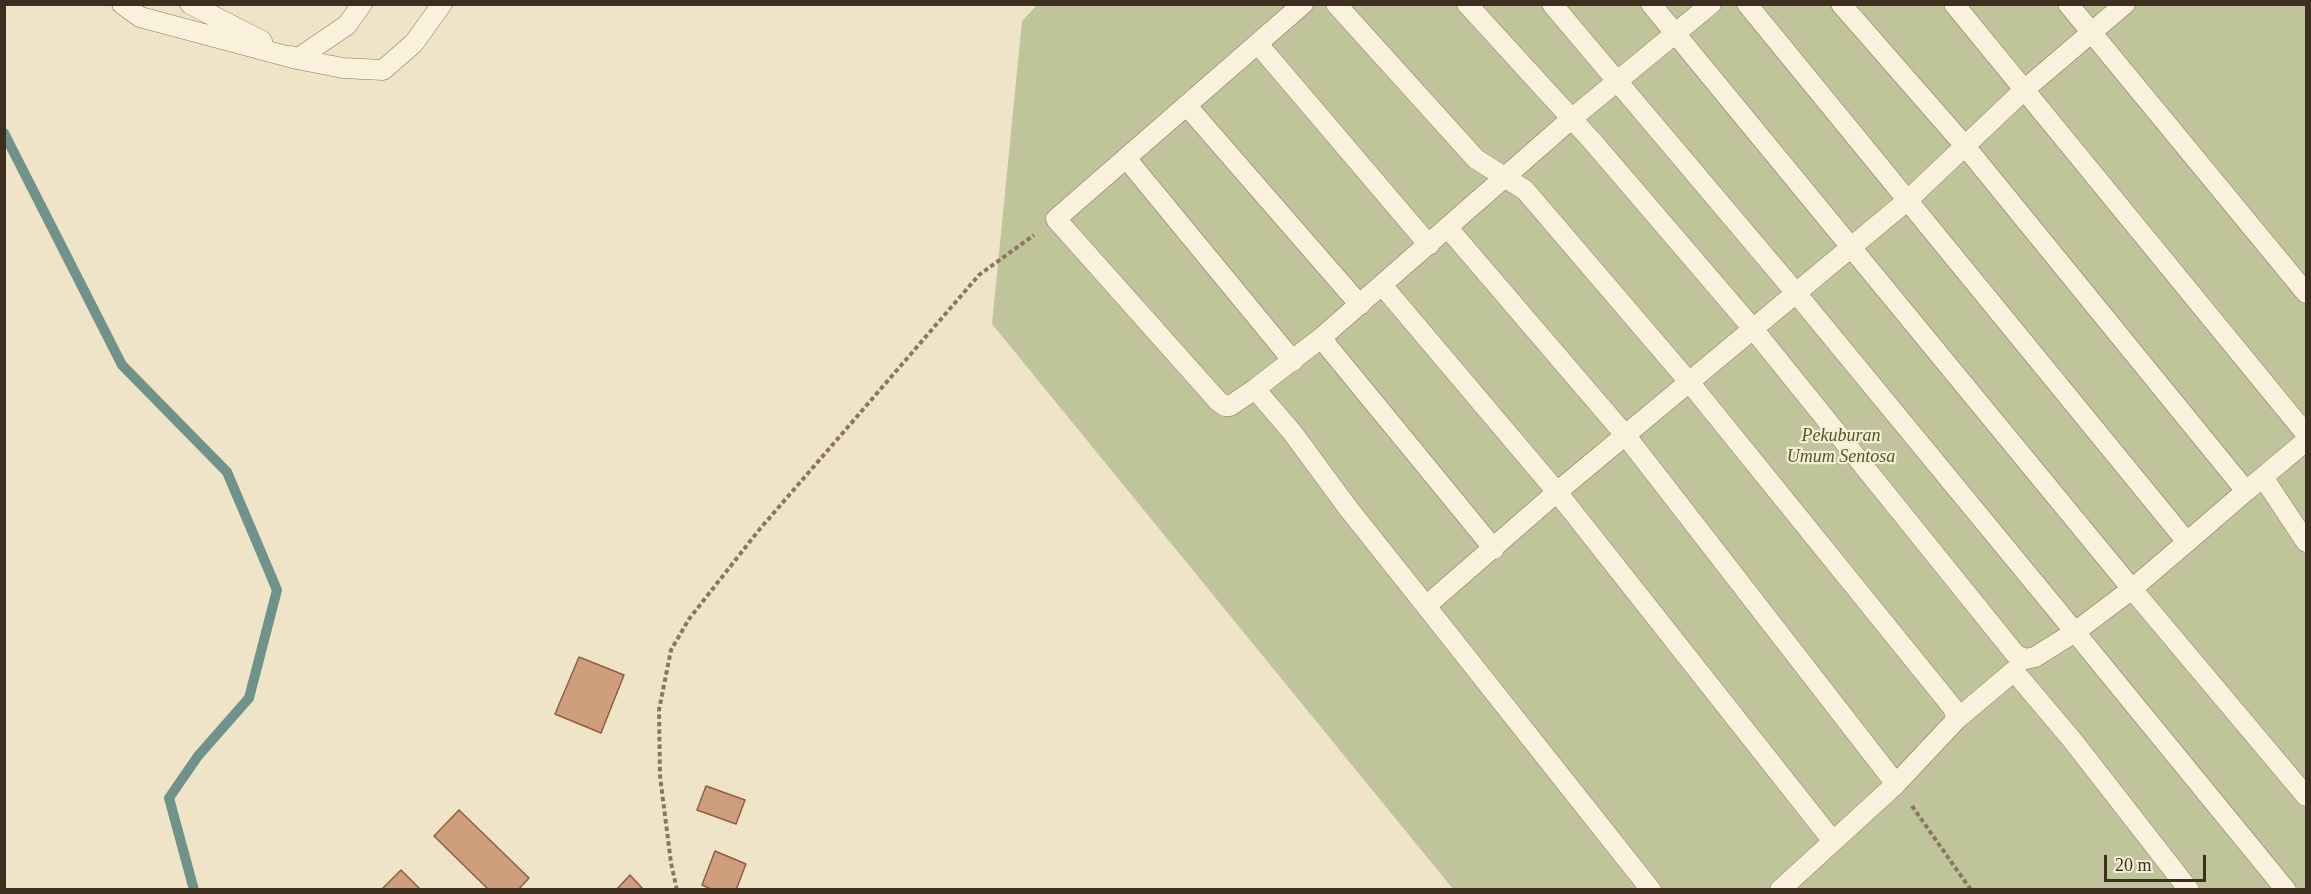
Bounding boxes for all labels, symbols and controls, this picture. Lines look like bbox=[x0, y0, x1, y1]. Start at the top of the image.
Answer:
park label: Pekuburan Umum Sentosa bbox=[1787, 425, 1895, 468]
scale bar bbox=[2107, 843, 2209, 881]
text: 20 m bbox=[2115, 855, 2152, 875]

